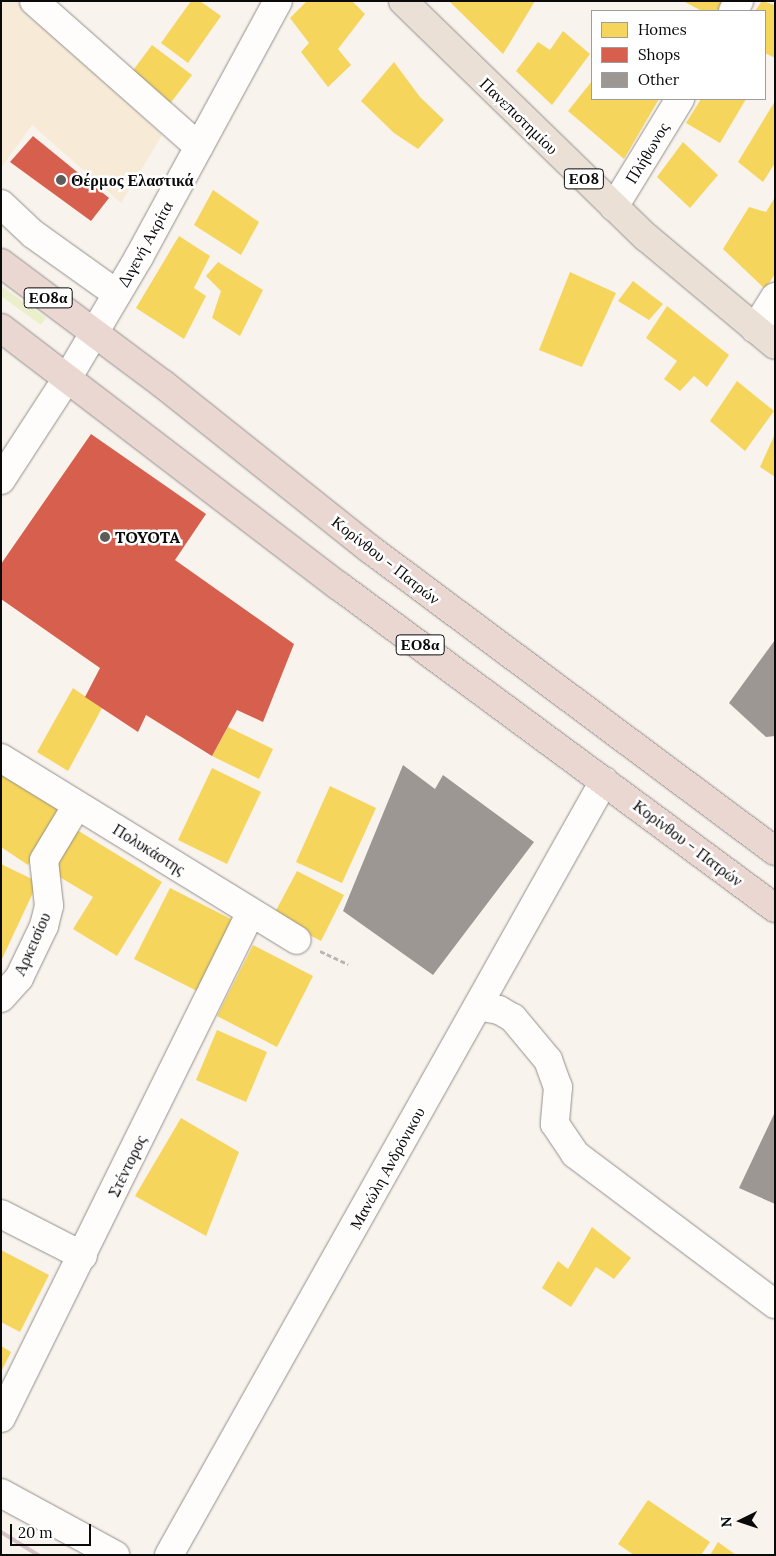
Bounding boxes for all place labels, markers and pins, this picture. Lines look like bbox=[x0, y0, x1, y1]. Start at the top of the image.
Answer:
place label: Θέρμος Ελαστικά bbox=[71, 170, 193, 190]
marker: Θέρμος Ελαστικά bbox=[55, 174, 67, 186]
place label: TOYOTA bbox=[115, 527, 180, 547]
marker: TOYOTA bbox=[99, 531, 111, 543]

